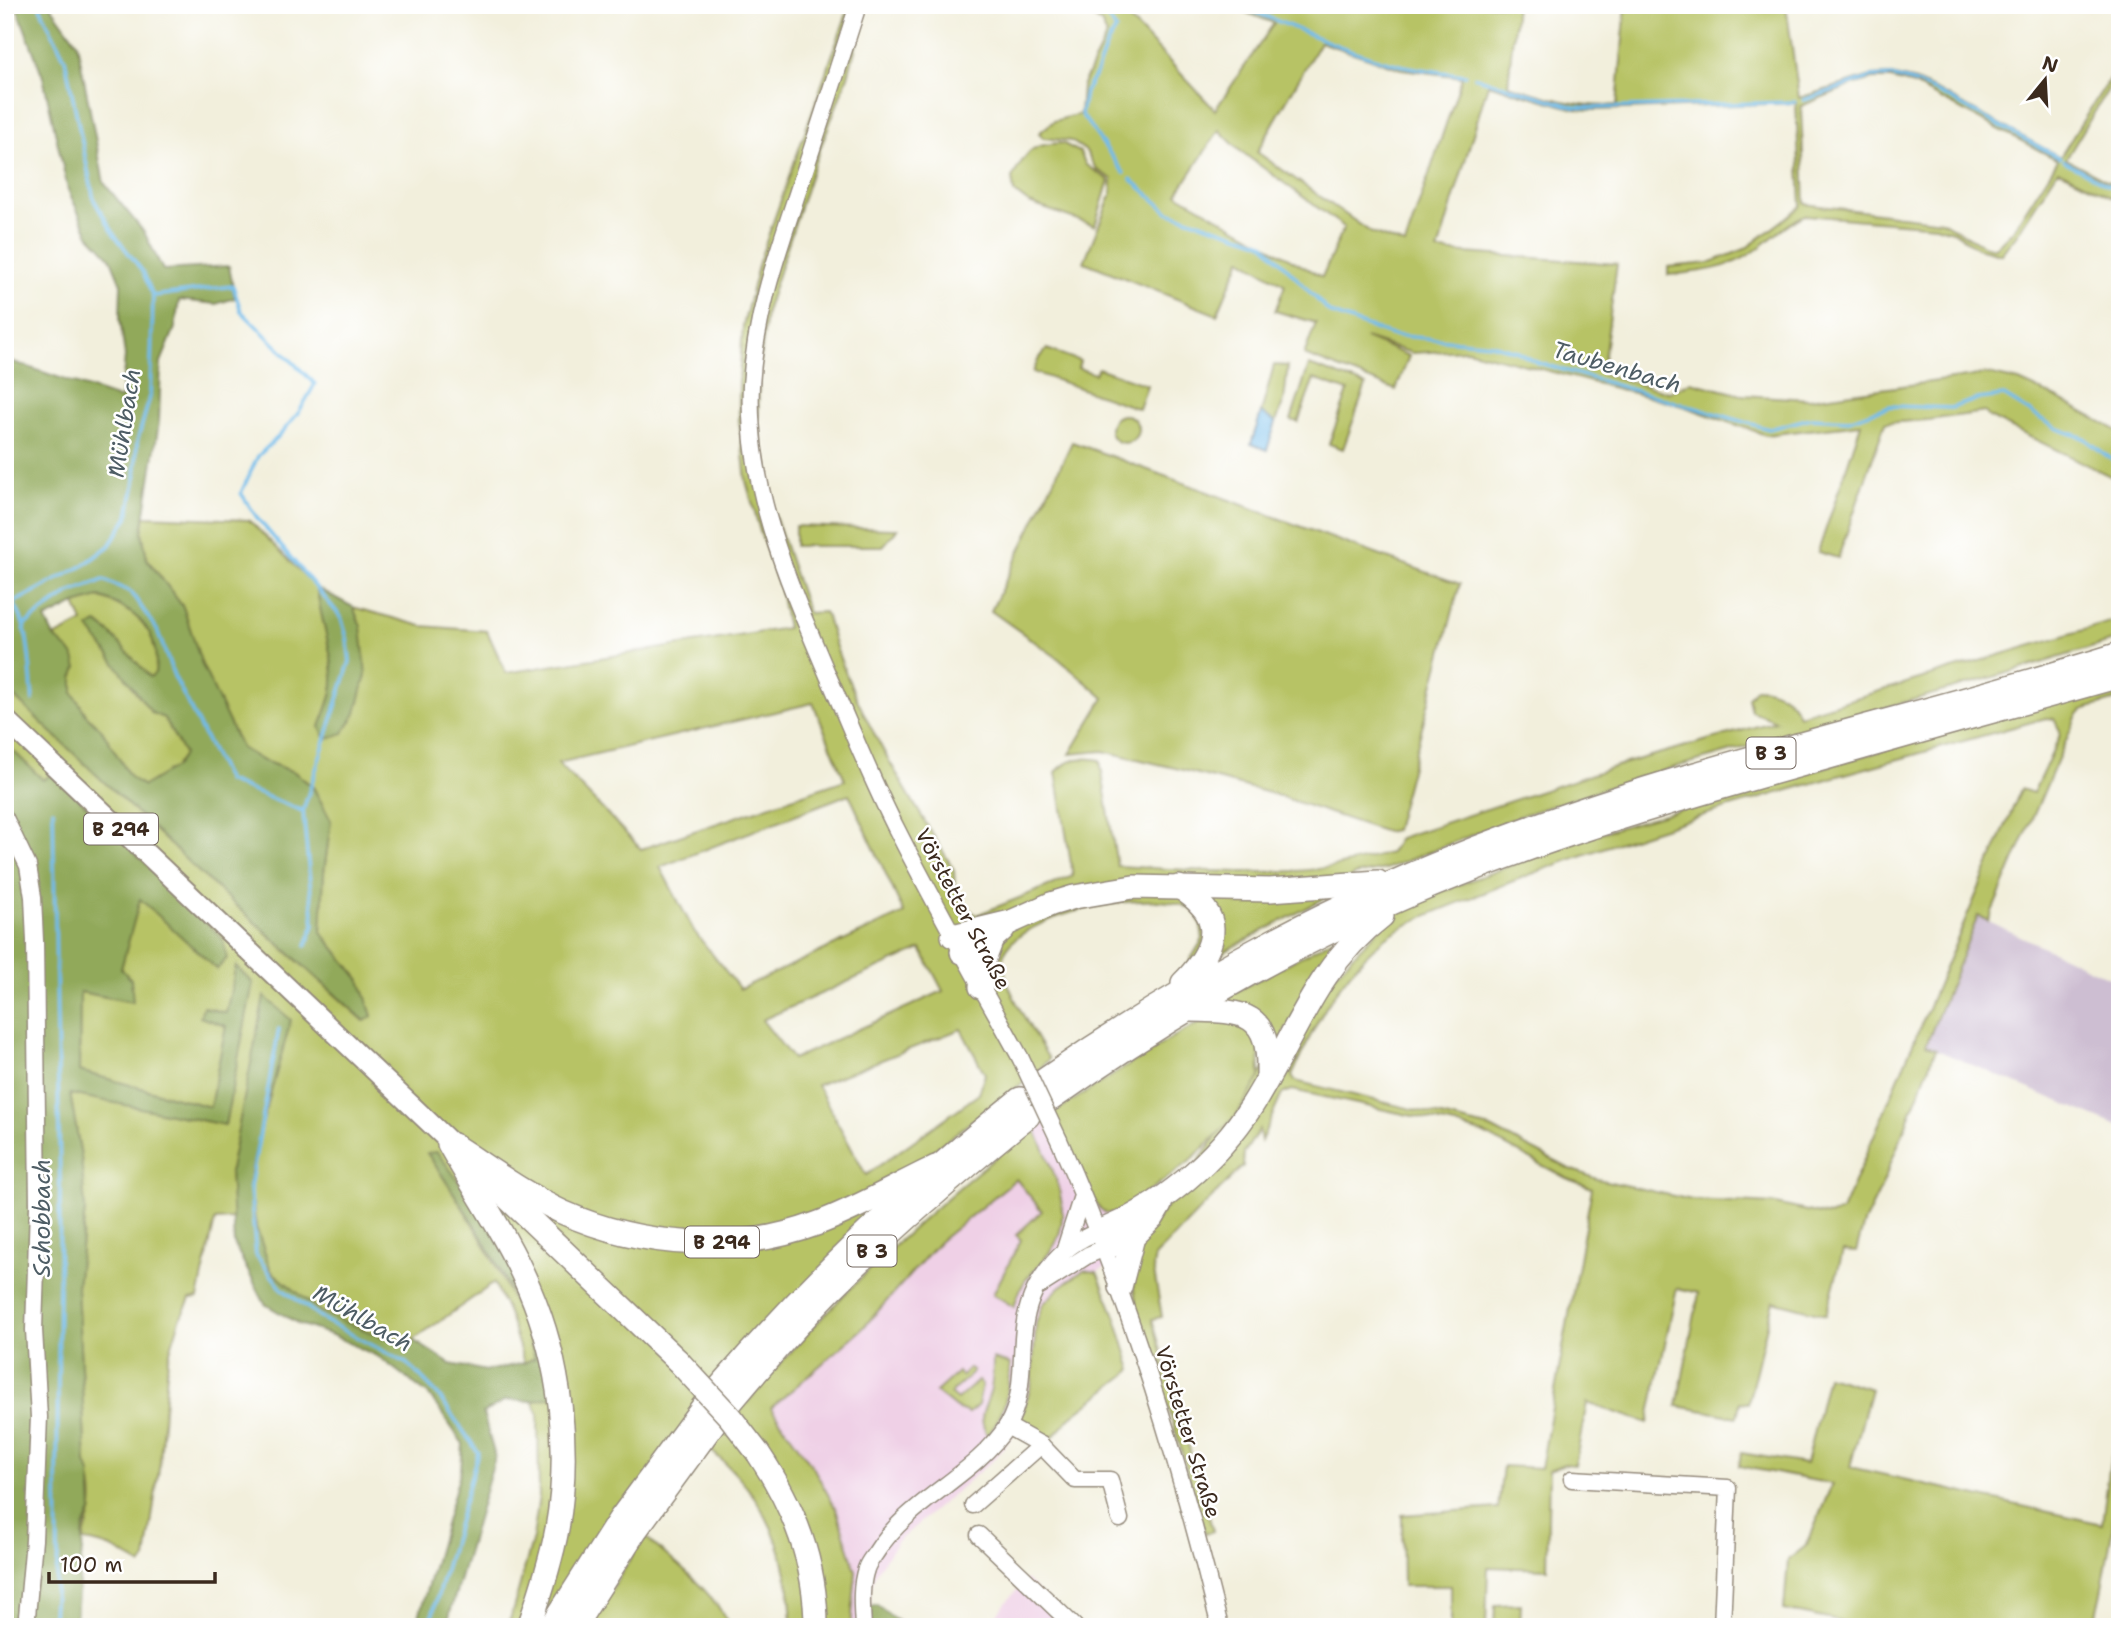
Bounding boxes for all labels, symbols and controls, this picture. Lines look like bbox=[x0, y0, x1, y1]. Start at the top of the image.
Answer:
north arrow bbox=[2010, 46, 2080, 116]
text: N bbox=[2039, 50, 2061, 79]
water label: Taubenbach bbox=[1549, 334, 1685, 400]
water label: Mühlbach bbox=[101, 366, 147, 480]
road number: B 3 bbox=[1746, 738, 1796, 768]
road number: B 294 bbox=[84, 814, 158, 844]
street label: Vörstetter Straße bbox=[909, 823, 1017, 995]
water label: Schobbach bbox=[27, 1159, 57, 1277]
road number: B 294 bbox=[685, 1226, 759, 1258]
road number: B 3 bbox=[848, 1236, 896, 1266]
water label: Mühlbach bbox=[308, 1278, 418, 1358]
street label: Vörstetter Straße bbox=[1148, 1342, 1228, 1522]
scale bar bbox=[49, 1541, 215, 1585]
text: 100 m bbox=[60, 1551, 123, 1579]

